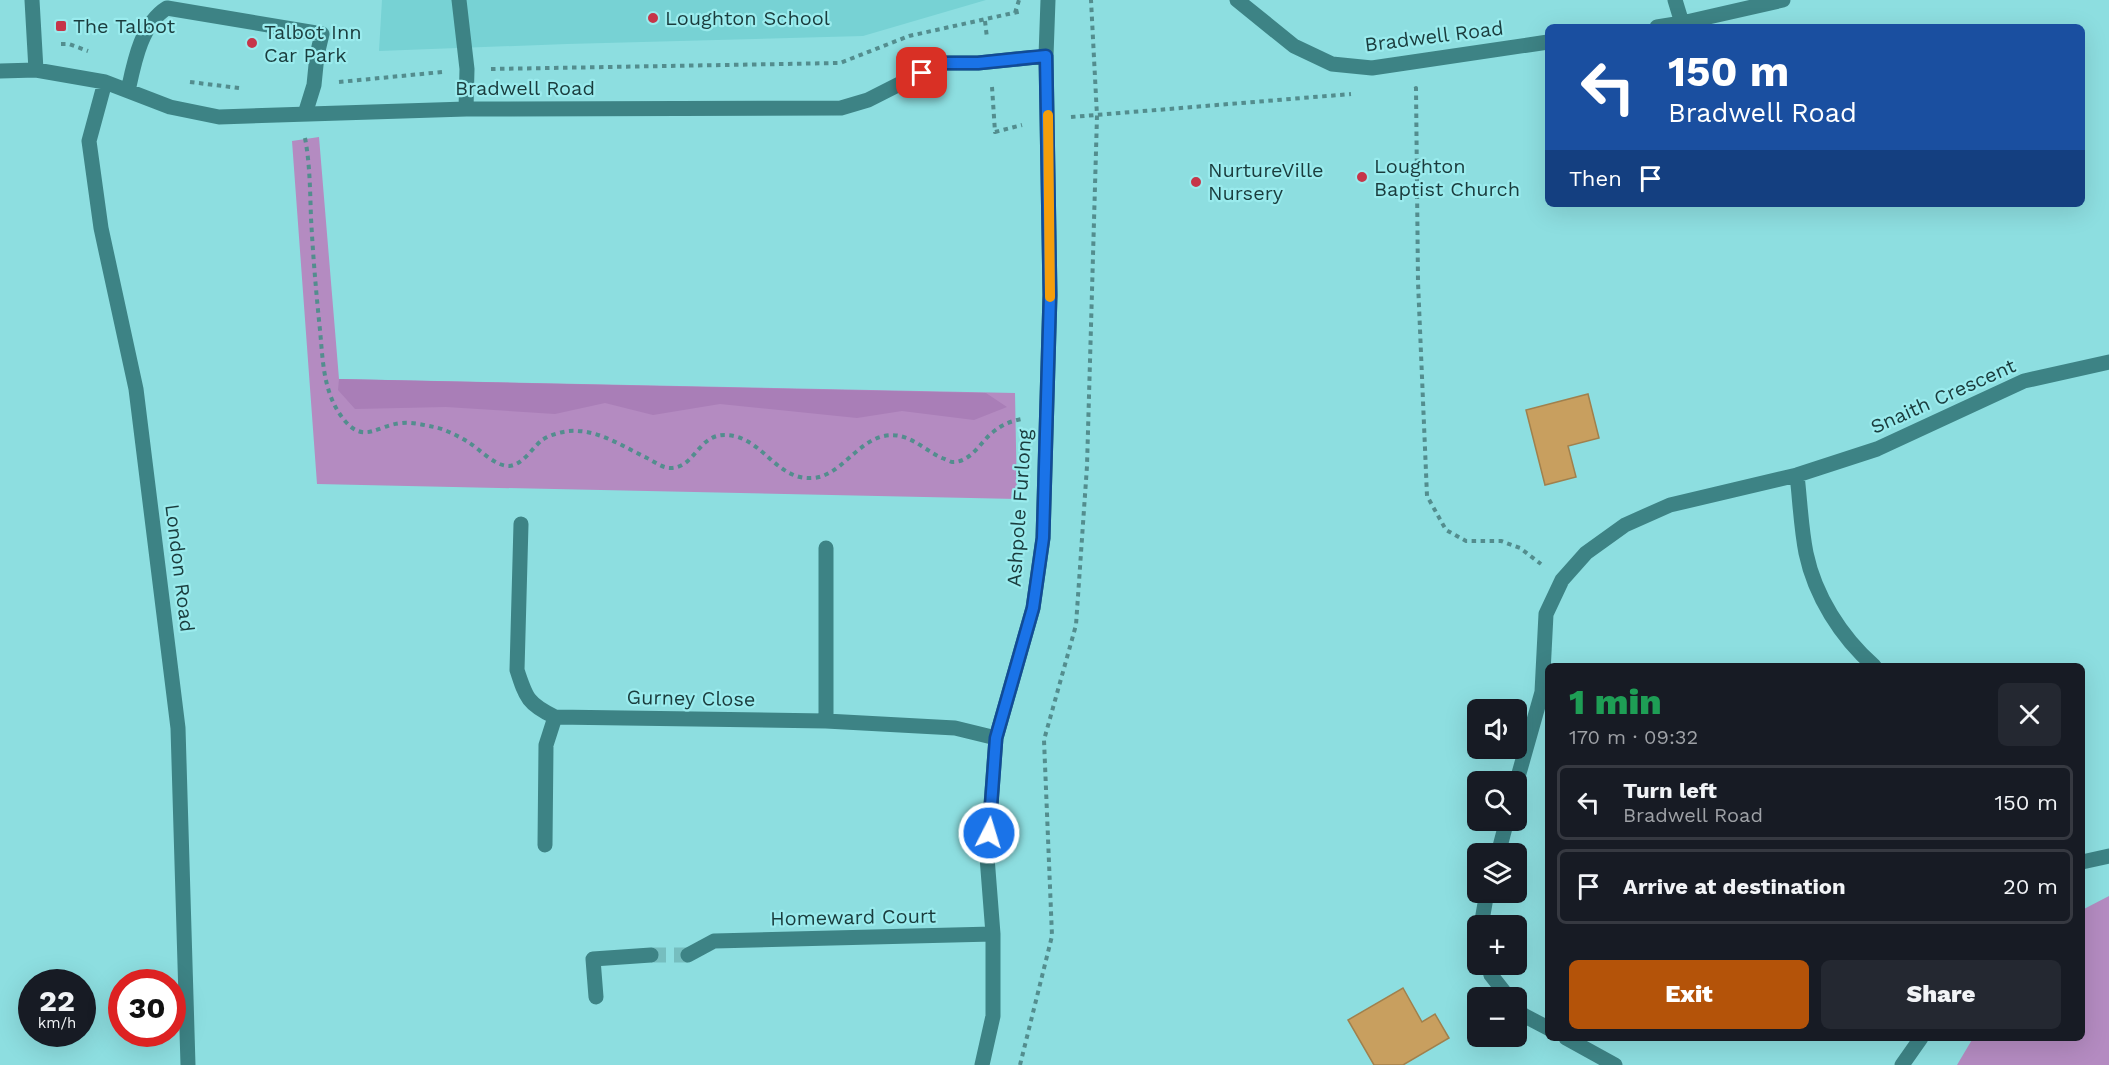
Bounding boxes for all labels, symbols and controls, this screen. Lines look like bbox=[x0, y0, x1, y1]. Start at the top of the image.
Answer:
place label: Loughton School bbox=[665, 6, 830, 30]
marker: Loughton School bbox=[646, 11, 660, 25]
place label: The Talbot bbox=[73, 14, 176, 38]
street label: Bradwell Road bbox=[1363, 16, 1505, 56]
marker: The Talbot bbox=[54, 19, 68, 33]
place label: Talbot Inn Car Park bbox=[264, 20, 362, 67]
marker: Talbot Inn Car Park bbox=[245, 36, 259, 50]
pin bbox=[896, 47, 947, 98]
text: 150 m bbox=[1668, 47, 1789, 96]
icon: left bbox=[1569, 48, 1647, 126]
icon: arrive bbox=[905, 56, 938, 89]
street label: Bradwell Road bbox=[455, 76, 595, 100]
text: Bradwell Road bbox=[1668, 97, 1857, 129]
place label: Loughton Baptist Church bbox=[1374, 154, 1520, 201]
place label: NurtureVille Nursery bbox=[1208, 158, 1324, 205]
icon: arrive bbox=[1634, 162, 1667, 195]
text: Then bbox=[1569, 166, 1622, 191]
marker: Loughton Baptist Church bbox=[1355, 170, 1369, 184]
marker: NurtureVille Nursery bbox=[1189, 175, 1203, 189]
street label: Snaith Crescent bbox=[1867, 353, 2020, 439]
street label: Ashpole Furlong bbox=[1002, 428, 1037, 588]
street label: London Road bbox=[160, 503, 200, 633]
text: 1 min bbox=[1569, 681, 1662, 723]
button: close bbox=[1998, 683, 2061, 746]
street label: Gurney Close bbox=[626, 685, 756, 711]
map controls bbox=[1467, 699, 1527, 1047]
button: sound bbox=[1467, 699, 1527, 759]
text: 170 m · 09:32 bbox=[1569, 725, 1698, 749]
button: search bbox=[1467, 771, 1527, 831]
text: Turn left bbox=[1623, 778, 1717, 803]
icon: left bbox=[1572, 786, 1605, 819]
text: 150 m bbox=[1994, 790, 2058, 815]
position arrow bbox=[957, 801, 1021, 865]
text: Bradwell Road bbox=[1623, 803, 1763, 827]
button: layers bbox=[1467, 843, 1527, 903]
icon: arrive bbox=[1572, 870, 1605, 903]
text: Arrive at destination bbox=[1623, 874, 1846, 899]
text: 20 m bbox=[2003, 874, 2058, 899]
street label: Homeward Court bbox=[770, 904, 937, 930]
button: + bbox=[1467, 915, 1527, 975]
button: Exit bbox=[1569, 960, 1809, 1029]
button: Share bbox=[1821, 960, 2061, 1029]
speed limit sign: 30 bbox=[108, 969, 186, 1047]
text: 22 bbox=[39, 983, 75, 1018]
button: − bbox=[1467, 987, 1527, 1047]
text: km/h bbox=[38, 1014, 76, 1032]

